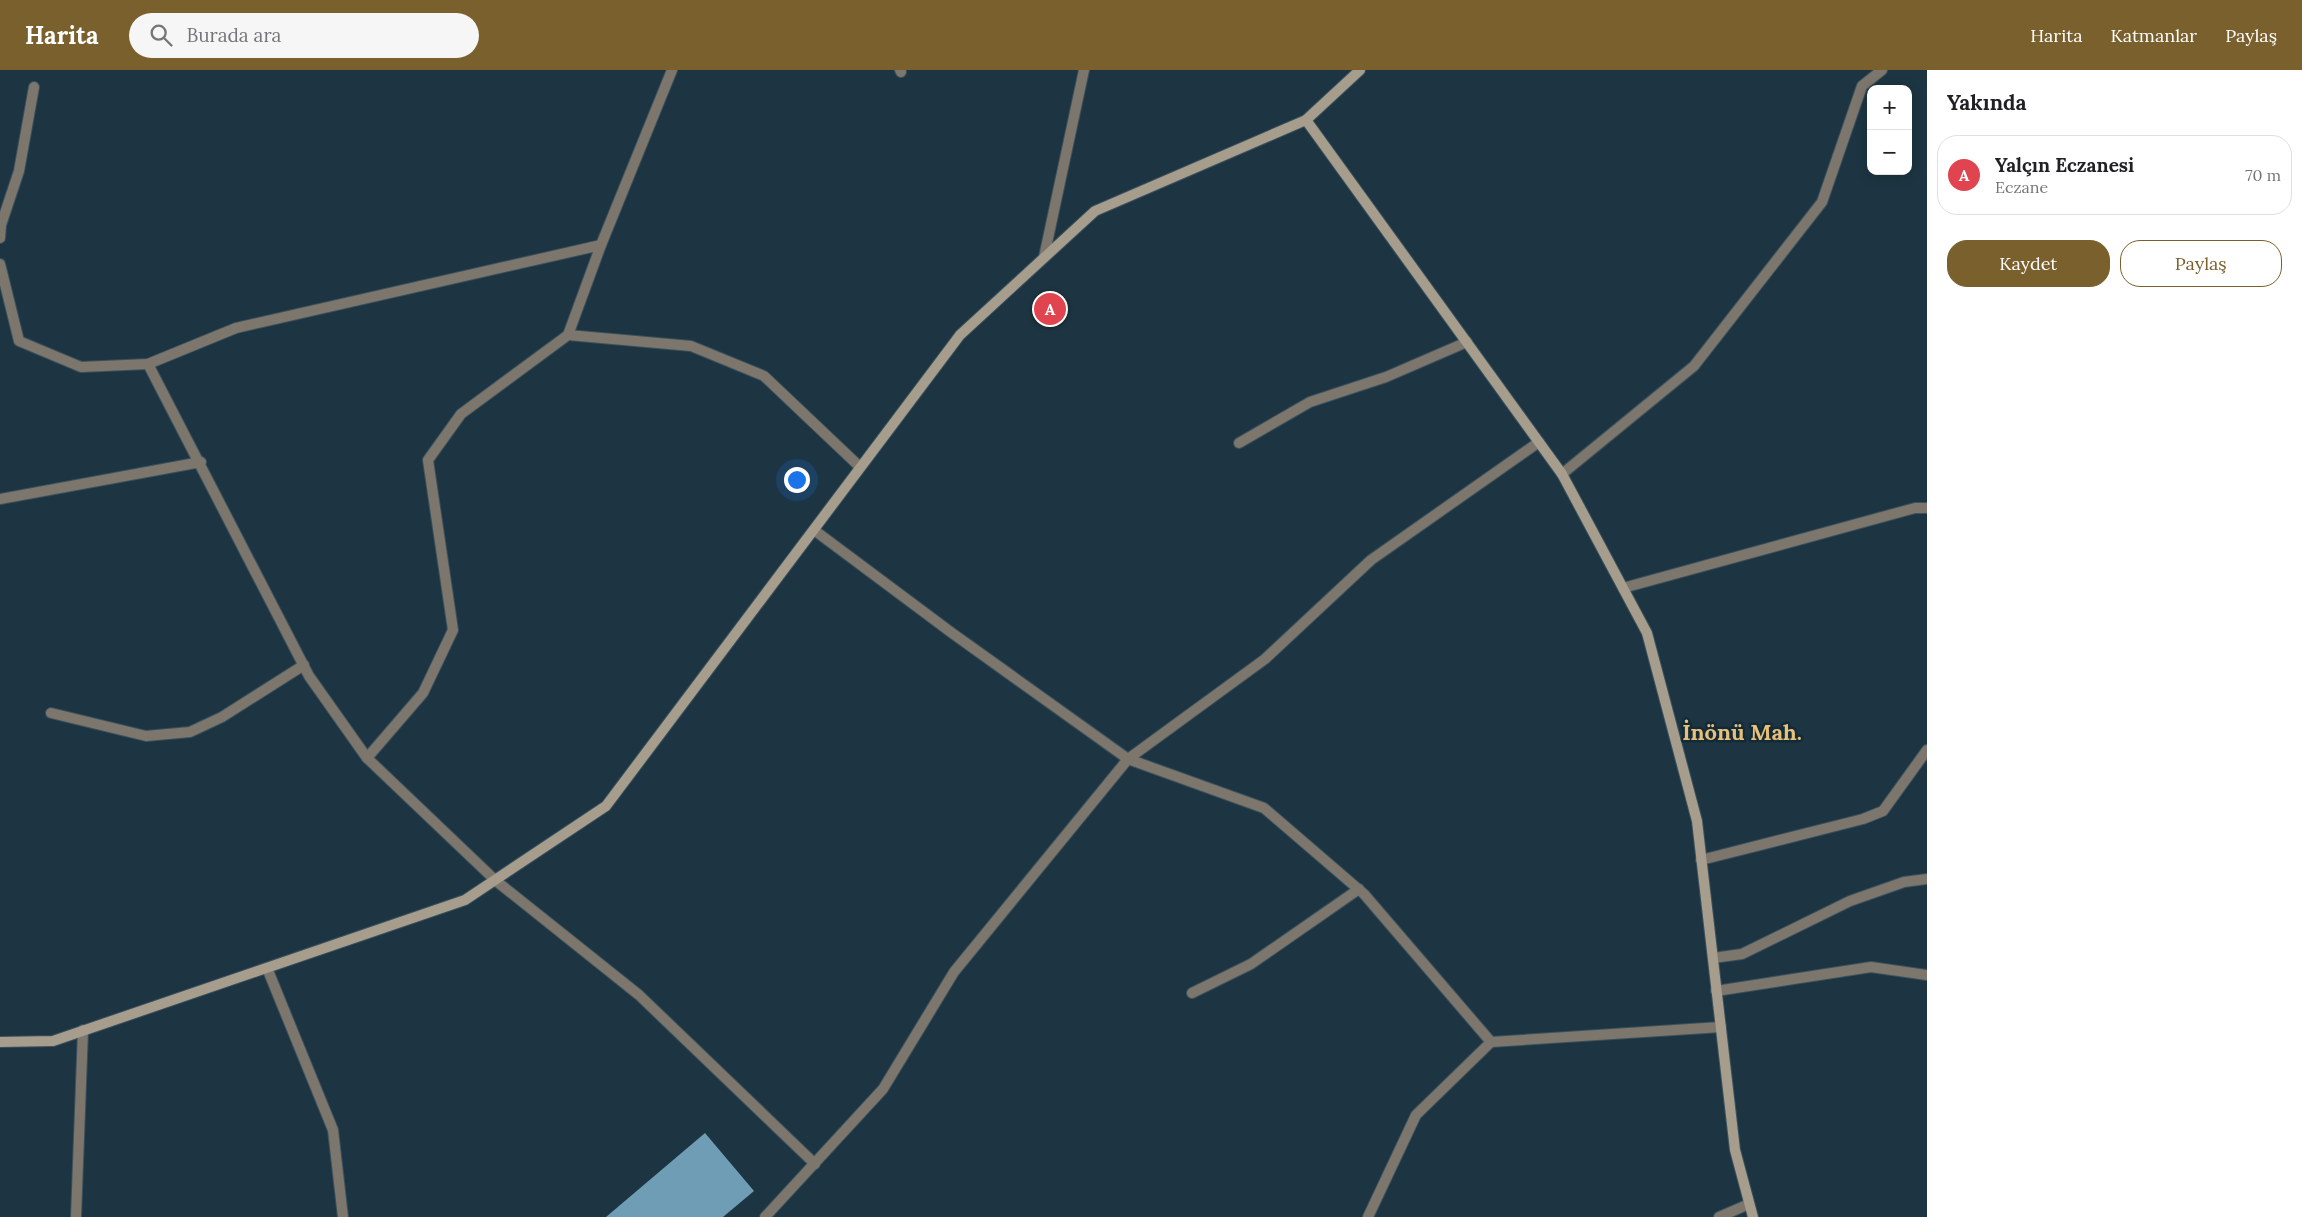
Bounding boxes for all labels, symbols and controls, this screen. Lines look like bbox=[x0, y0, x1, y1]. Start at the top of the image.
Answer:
search box bbox=[129, 13, 479, 58]
text: Harita bbox=[25, 20, 99, 51]
icon: search bbox=[147, 21, 175, 49]
text: Burada ara bbox=[187, 23, 281, 47]
text: Harita bbox=[2030, 24, 2082, 47]
text: Katmanlar bbox=[2110, 24, 2197, 47]
text: Paylaş bbox=[2225, 24, 2277, 47]
map controls bbox=[1867, 85, 1912, 175]
button: + bbox=[1867, 85, 1912, 130]
text: Yakında bbox=[1947, 89, 2027, 116]
button: − bbox=[1867, 130, 1912, 175]
text: Yalçın Eczanesi bbox=[1995, 153, 2134, 177]
text: A bbox=[1959, 165, 1969, 185]
text: 70 m bbox=[2245, 165, 2281, 185]
text: Eczane bbox=[1995, 177, 2048, 197]
button: Kaydet bbox=[1947, 240, 2110, 287]
button: Paylaş bbox=[2120, 240, 2282, 287]
pin: A bbox=[1034, 290, 1066, 328]
your location bbox=[784, 467, 810, 493]
district label: İnönü Mah. bbox=[1682, 718, 1802, 746]

